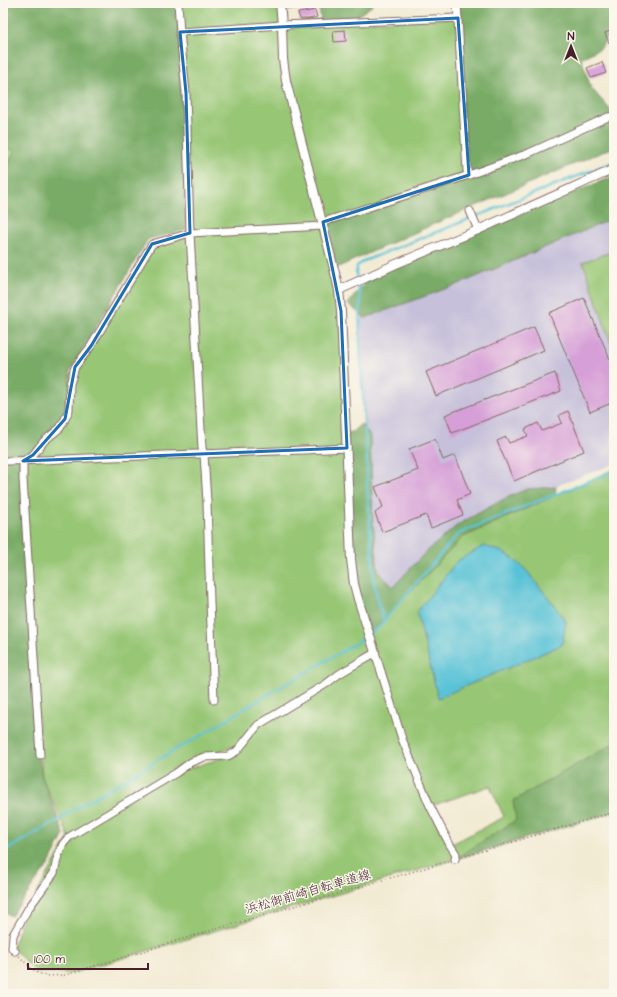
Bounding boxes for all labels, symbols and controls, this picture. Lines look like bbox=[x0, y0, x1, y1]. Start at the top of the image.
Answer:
north arrow bbox=[551, 26, 591, 66]
text: N bbox=[568, 29, 575, 44]
street label: 浜松御前崎自転車道線 bbox=[243, 865, 374, 919]
scale bar bbox=[28, 945, 148, 971]
text: 100 m bbox=[34, 951, 65, 968]

